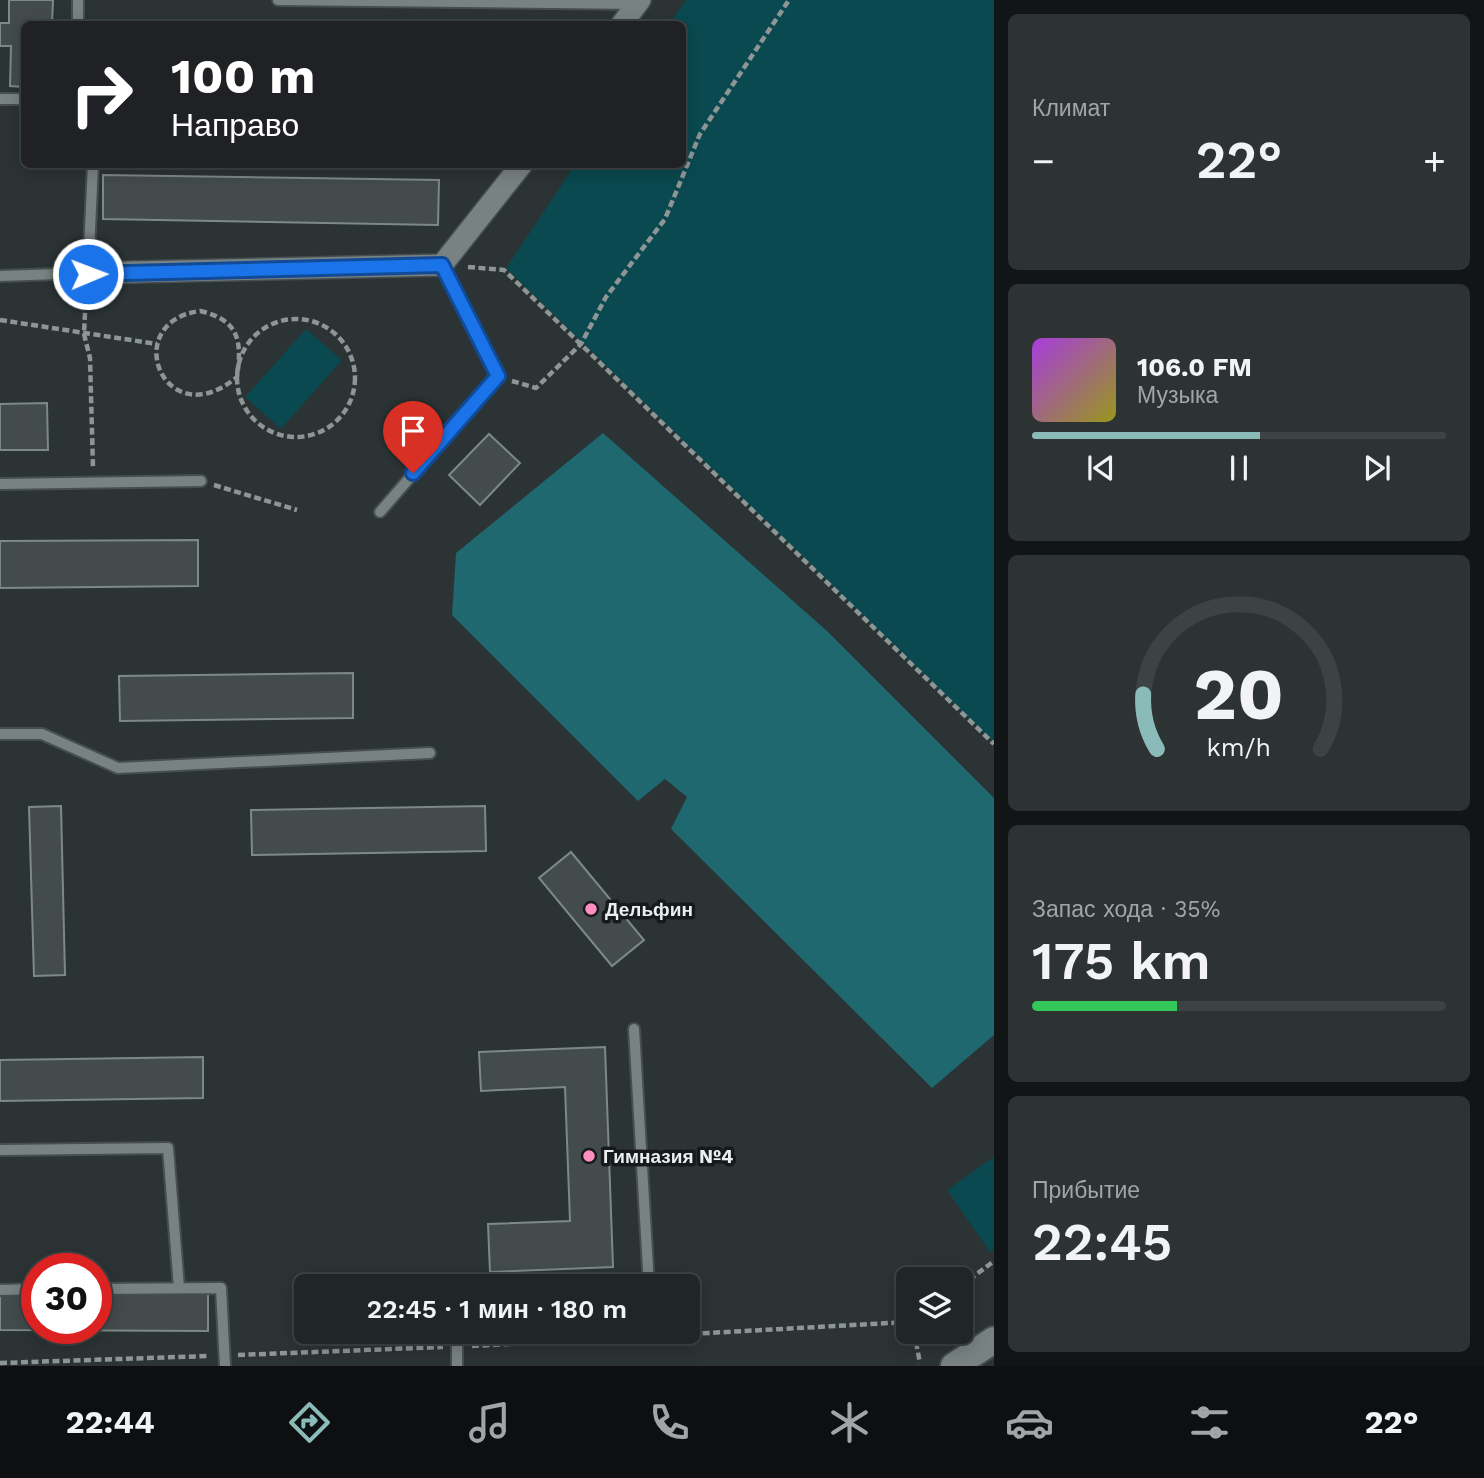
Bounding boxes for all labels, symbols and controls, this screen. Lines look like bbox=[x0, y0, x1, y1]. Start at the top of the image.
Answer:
text: 100 m bbox=[171, 47, 315, 105]
icon: right bbox=[56, 49, 147, 140]
text: Климат bbox=[1032, 95, 1110, 122]
text: Направо bbox=[171, 106, 299, 144]
text: 22° bbox=[1196, 130, 1282, 191]
text: − bbox=[1032, 139, 1055, 183]
text: + bbox=[1423, 139, 1446, 183]
position arrow bbox=[51, 237, 125, 311]
text: 106.0 FM bbox=[1137, 352, 1252, 382]
text: Музыка bbox=[1137, 382, 1218, 409]
pin bbox=[383, 401, 443, 473]
icon: arrive bbox=[394, 412, 432, 450]
icon: previous bbox=[1082, 449, 1120, 487]
icon: pause bbox=[1220, 449, 1258, 487]
icon: next bbox=[1358, 449, 1396, 487]
text: 20 bbox=[1194, 651, 1284, 737]
text: km/h bbox=[1207, 733, 1271, 762]
text: Запас хода · 35% bbox=[1032, 896, 1220, 923]
place label: Дельфин bbox=[605, 898, 693, 921]
marker: Дельфин bbox=[583, 901, 599, 917]
text: 175 km bbox=[1032, 931, 1211, 992]
place label: Гимназия №4 bbox=[603, 1145, 733, 1168]
marker: Гимназия №4 bbox=[581, 1148, 597, 1164]
text: Прибытие bbox=[1032, 1177, 1140, 1204]
text: 22:45 bbox=[1032, 1212, 1172, 1273]
speed limit sign: 30 bbox=[21, 1253, 112, 1344]
map controls bbox=[896, 1267, 973, 1344]
button: layers bbox=[896, 1267, 973, 1344]
text: 22:45 · 1 мин · 180 m bbox=[367, 1294, 627, 1324]
icon: directions bbox=[285, 1398, 334, 1447]
icon: music bbox=[465, 1398, 514, 1447]
icon: phone bbox=[645, 1398, 694, 1447]
icon: climate bbox=[825, 1398, 874, 1447]
icon: car bbox=[1005, 1398, 1054, 1447]
icon: filters bbox=[1185, 1398, 1234, 1447]
text: 22:44 bbox=[65, 1403, 155, 1441]
text: 22° bbox=[1364, 1403, 1418, 1441]

